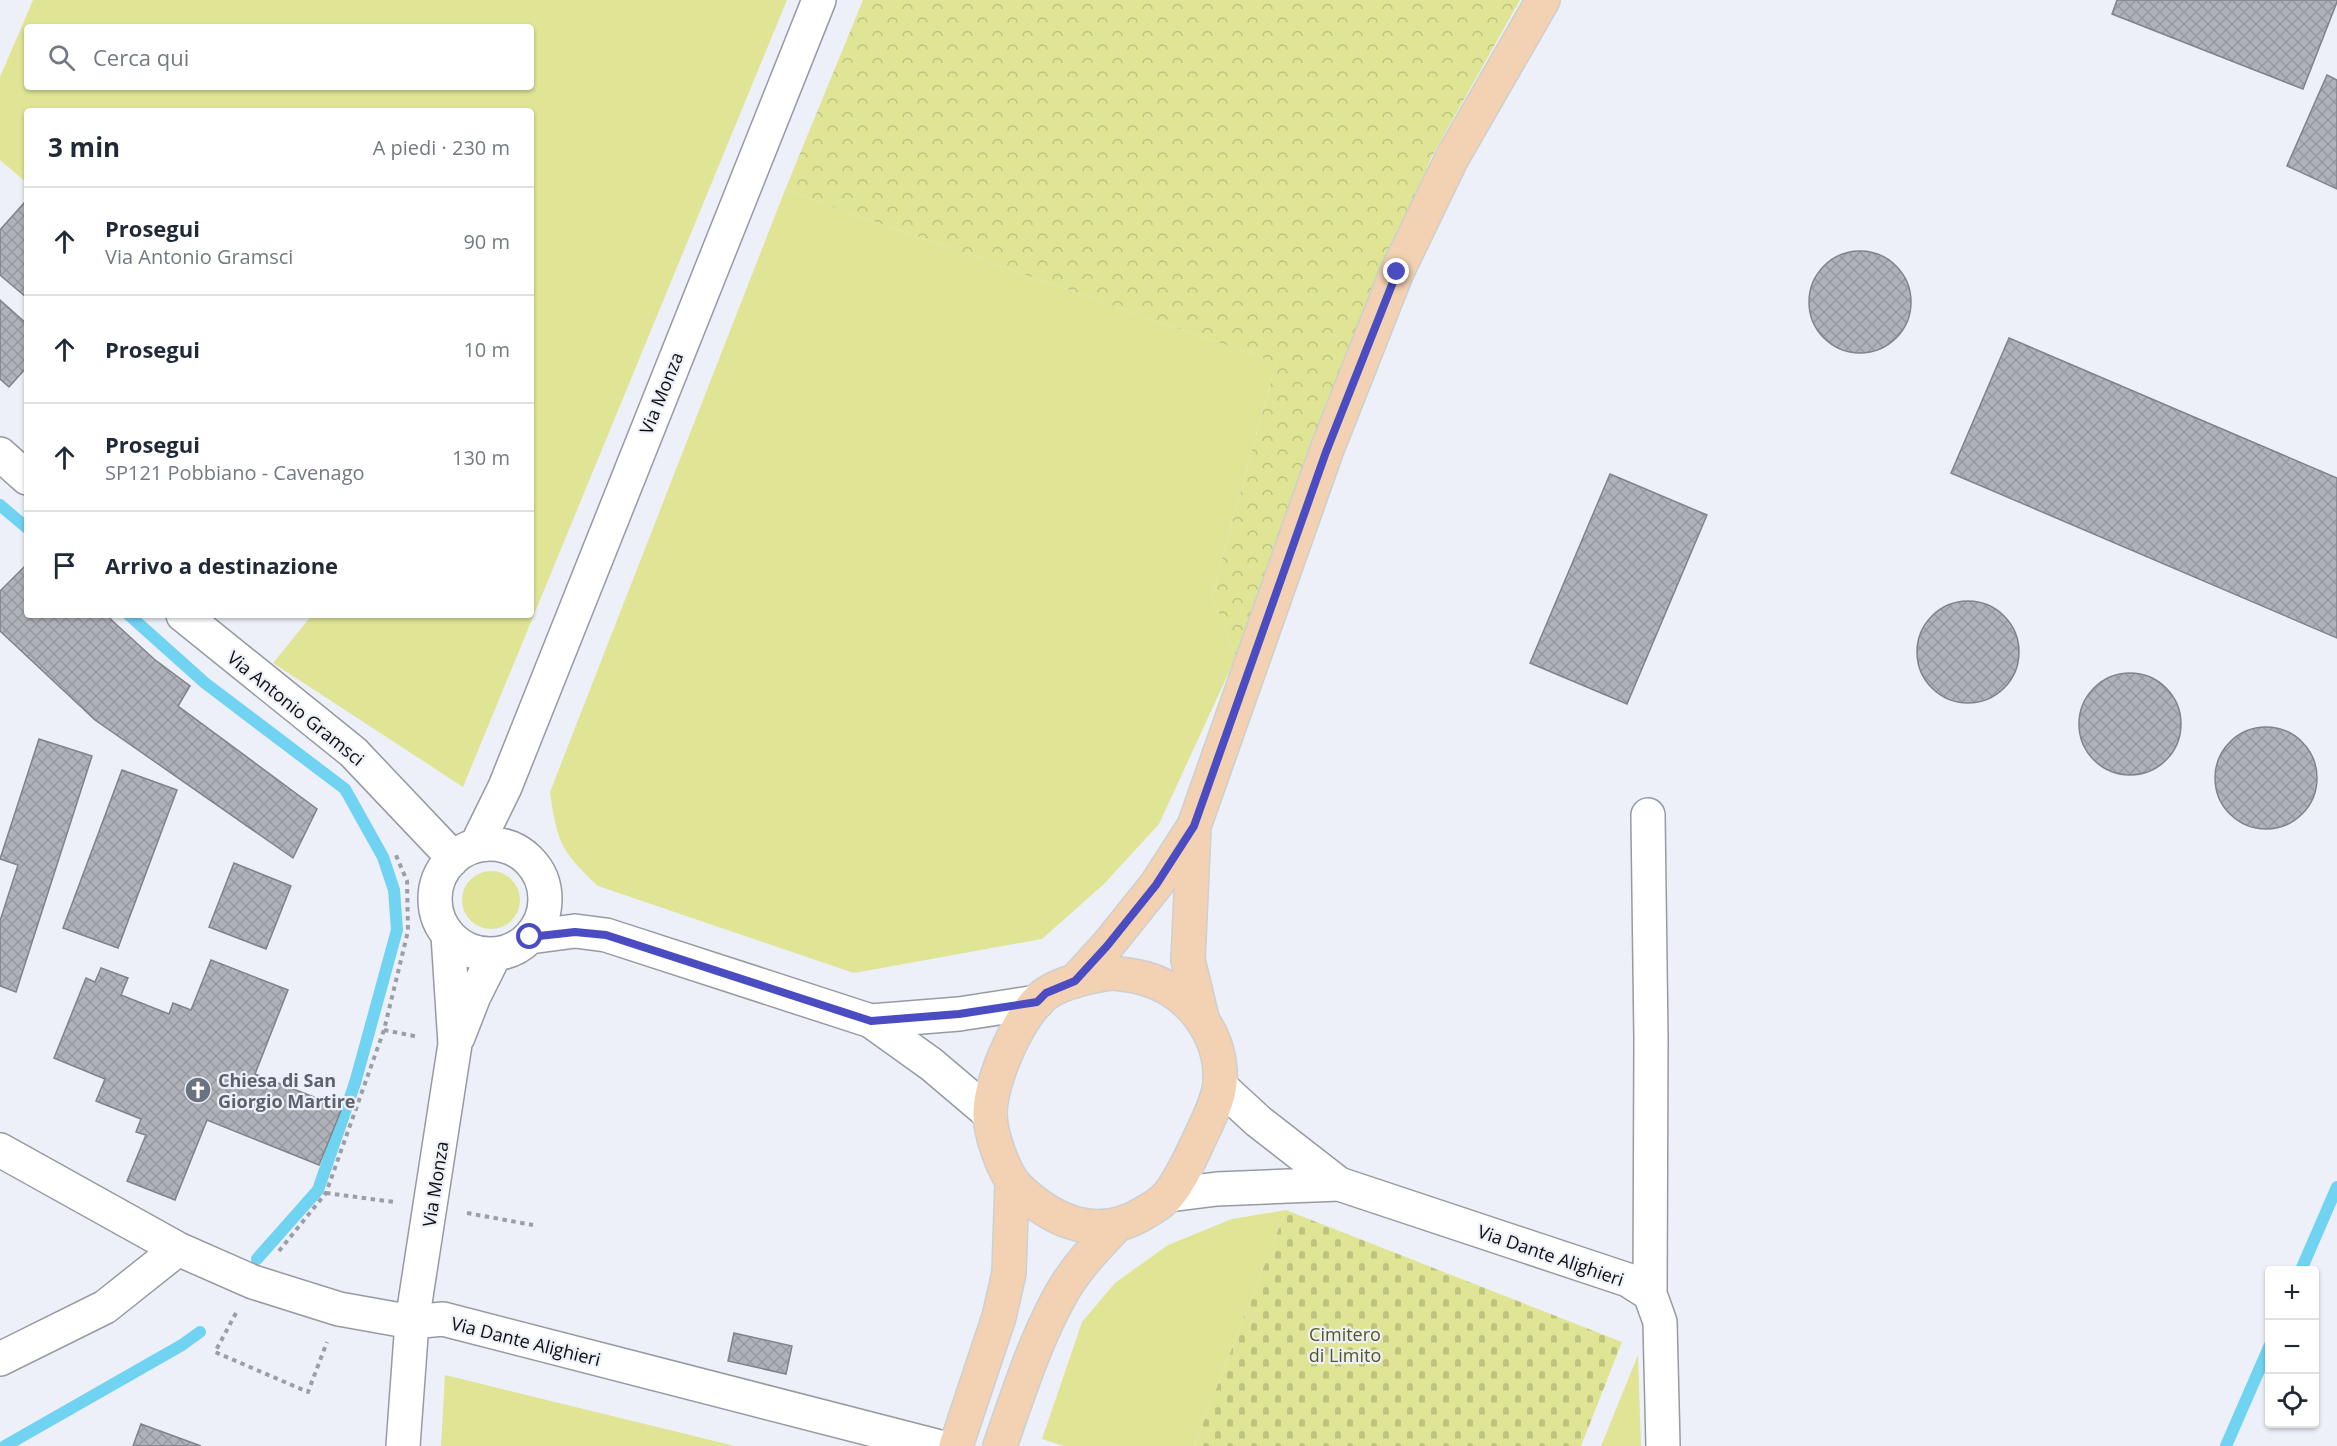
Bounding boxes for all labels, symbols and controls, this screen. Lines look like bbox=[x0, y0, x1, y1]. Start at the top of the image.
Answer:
search box bbox=[24, 24, 534, 90]
icon: search bbox=[45, 41, 78, 74]
text: Cerca qui bbox=[93, 42, 189, 72]
text: 3 min bbox=[48, 129, 120, 165]
text: A piedi · 230 m bbox=[373, 134, 510, 161]
text: Prosegui bbox=[105, 213, 200, 243]
icon: ahead bbox=[48, 225, 81, 258]
text: 90 m bbox=[463, 228, 510, 255]
text: Via Antonio Gramsci bbox=[105, 243, 293, 270]
route end bbox=[1383, 258, 1409, 284]
icon: ahead bbox=[48, 333, 81, 366]
text: Prosegui bbox=[105, 334, 200, 364]
text: 10 m bbox=[463, 336, 510, 363]
street label: Via Monza bbox=[634, 348, 688, 438]
text: Prosegui bbox=[105, 429, 200, 459]
icon: ahead bbox=[48, 441, 81, 474]
text: 130 m bbox=[452, 444, 510, 471]
text: SP121 Pobbiano - Cavenago bbox=[105, 459, 365, 486]
icon: arrive bbox=[48, 549, 81, 582]
text: Arrivo a destinazione bbox=[105, 550, 338, 580]
street label: Via Antonio Gramsci bbox=[223, 645, 369, 771]
route start bbox=[516, 923, 542, 949]
place label: Chiesa di San Giorgio Martire bbox=[218, 1068, 355, 1113]
church icon: Chiesa di San Giorgio Martire bbox=[183, 1075, 213, 1105]
street label: Via Monza bbox=[416, 1139, 454, 1229]
street label: Via Dante Alighieri bbox=[1475, 1219, 1627, 1291]
map controls bbox=[2265, 1266, 2319, 1428]
button: + bbox=[2265, 1266, 2319, 1320]
street label: Via Dante Alighieri bbox=[449, 1311, 603, 1371]
button: − bbox=[2265, 1320, 2319, 1374]
park label: Cimitero di Limito bbox=[1309, 1322, 1381, 1367]
button: locate bbox=[2265, 1374, 2319, 1428]

